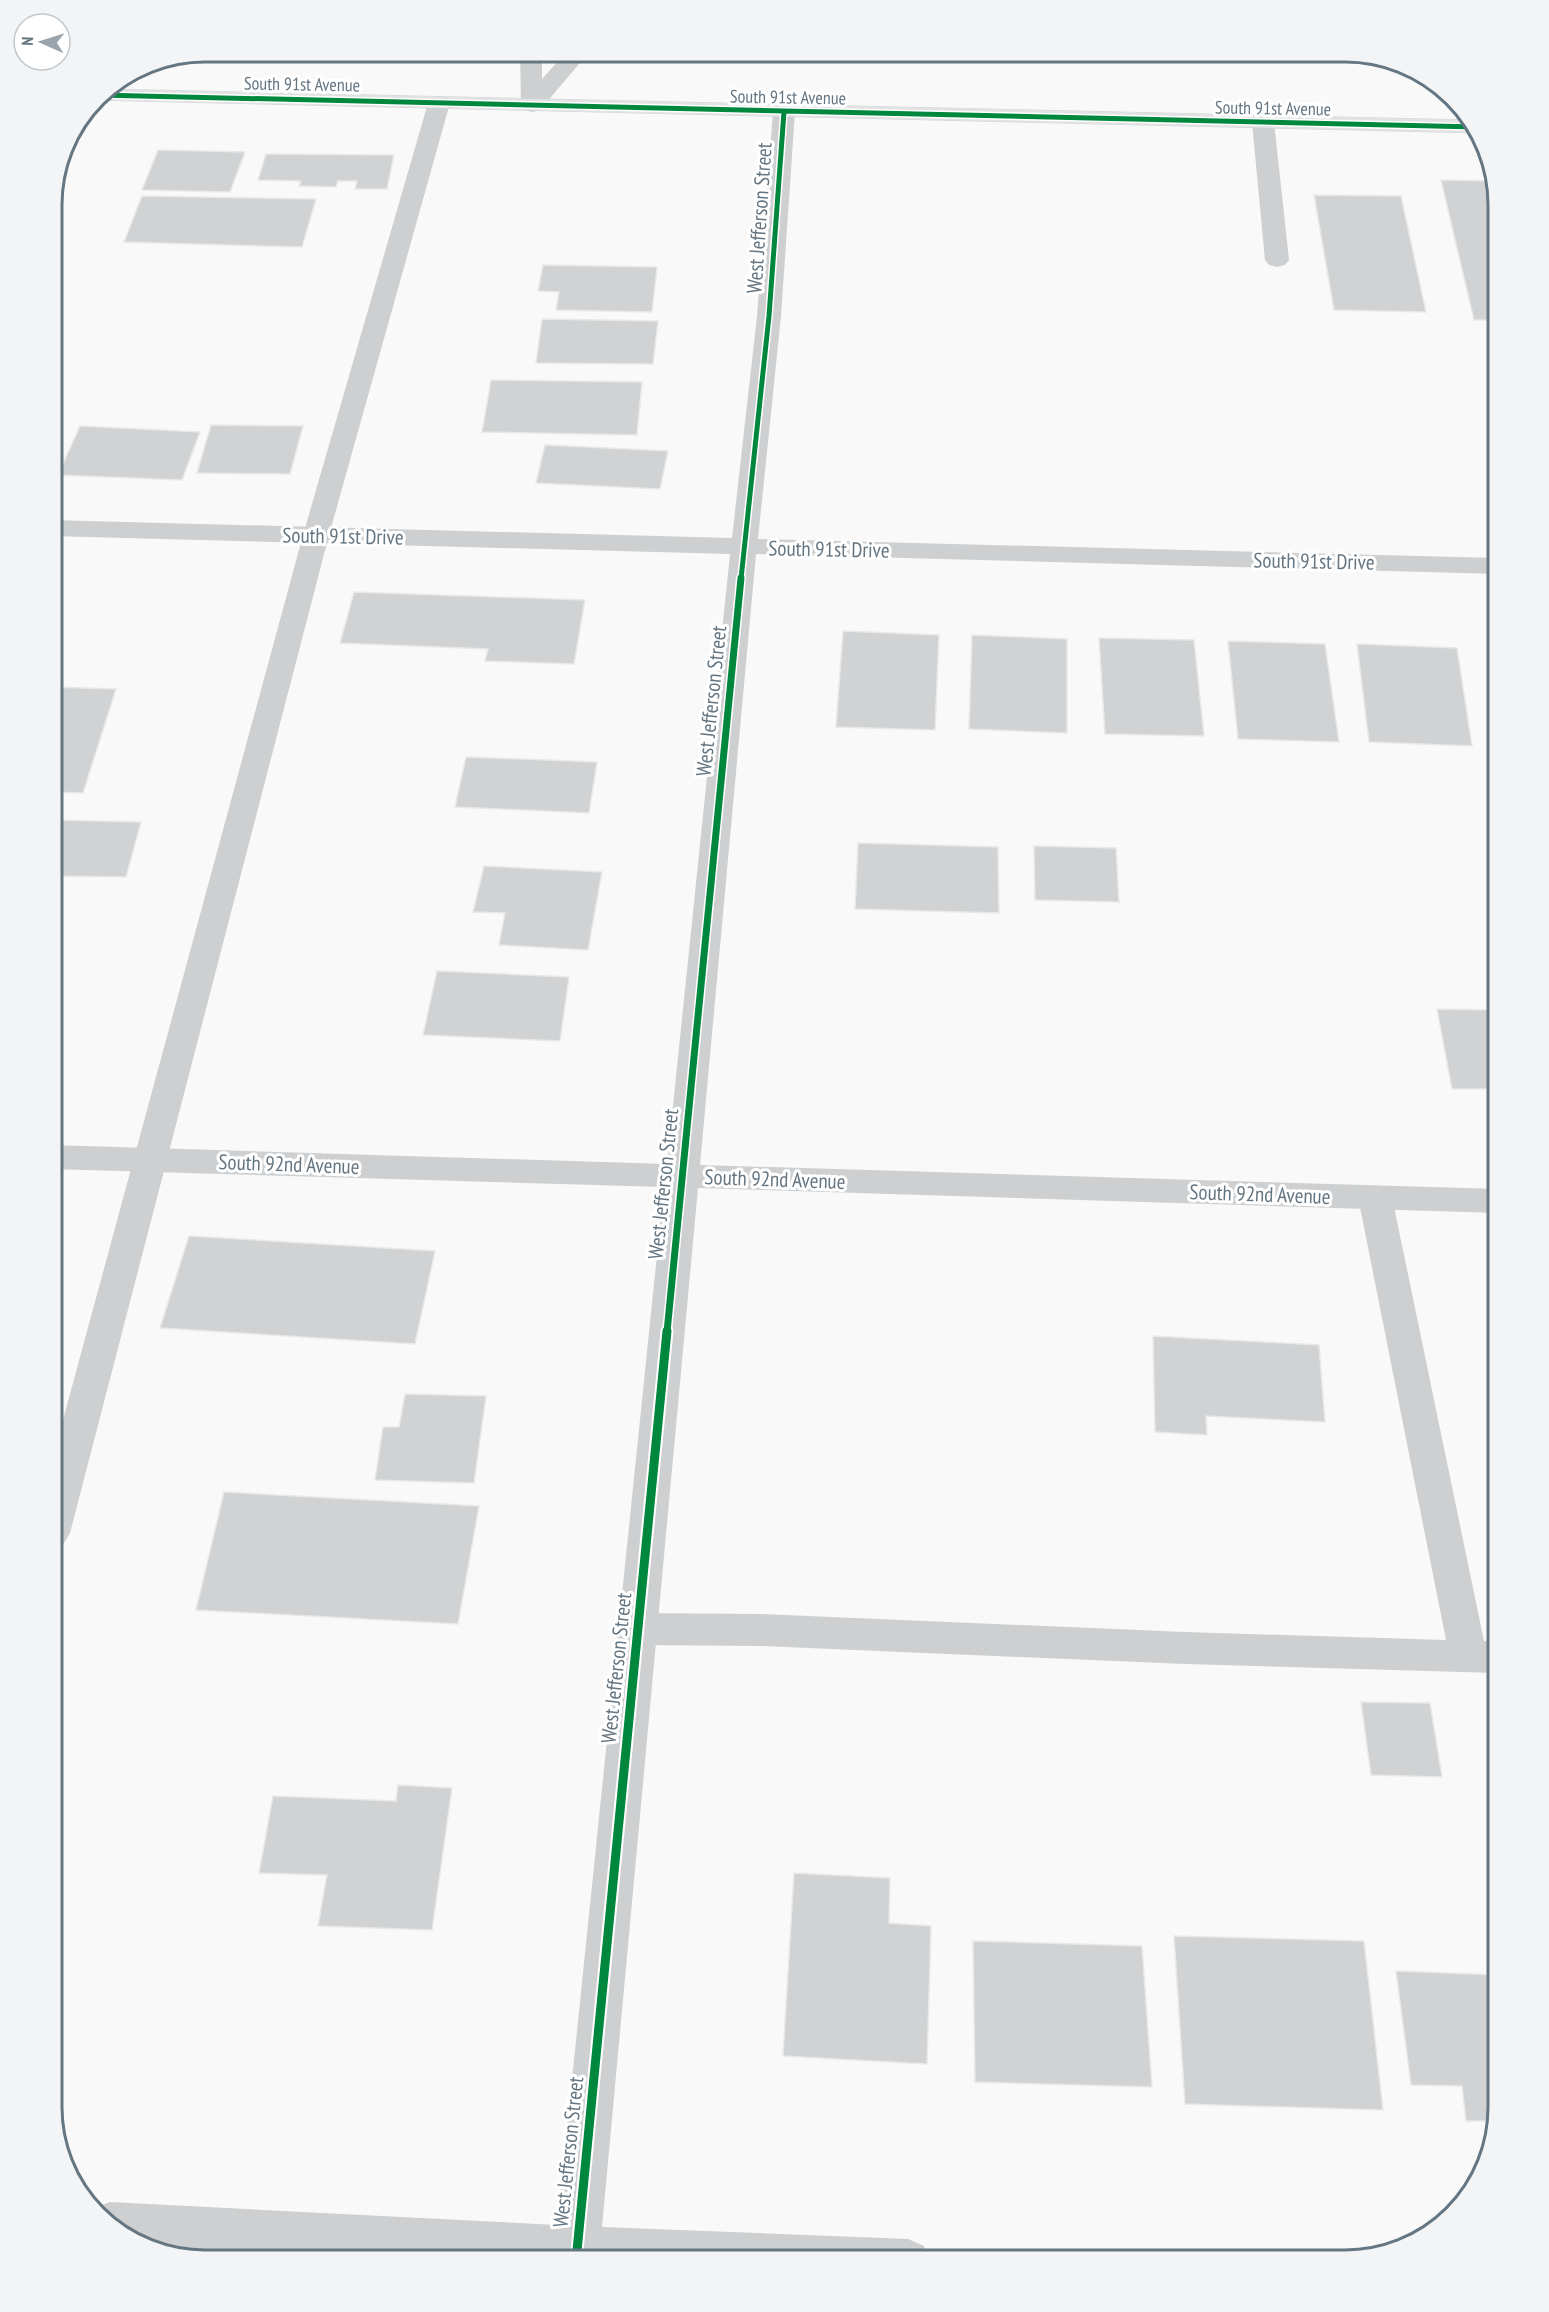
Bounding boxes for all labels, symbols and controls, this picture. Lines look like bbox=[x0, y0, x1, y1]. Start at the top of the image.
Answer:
north arrow bbox=[12, 12, 72, 72]
text: N bbox=[17, 36, 37, 46]
street label: South 91st Avenue bbox=[244, 71, 360, 97]
street label: South 91st Avenue bbox=[730, 84, 846, 110]
street label: South 91st Avenue bbox=[1215, 95, 1331, 121]
street label: West Jefferson Street bbox=[740, 141, 778, 294]
street label: South 91st Drive bbox=[282, 521, 404, 551]
street label: South 91st Drive bbox=[768, 534, 890, 564]
street label: South 91st Drive bbox=[1253, 546, 1375, 576]
street label: West Jefferson Street bbox=[690, 624, 732, 778]
street label: West Jefferson Street bbox=[642, 1107, 684, 1261]
street label: South 92nd Avenue bbox=[218, 1148, 360, 1180]
street label: South 92nd Avenue bbox=[704, 1163, 846, 1195]
street label: South 92nd Avenue bbox=[1189, 1178, 1331, 1210]
street label: West Jefferson Street bbox=[595, 1591, 637, 1745]
street label: West Jefferson Street bbox=[547, 2075, 589, 2229]

